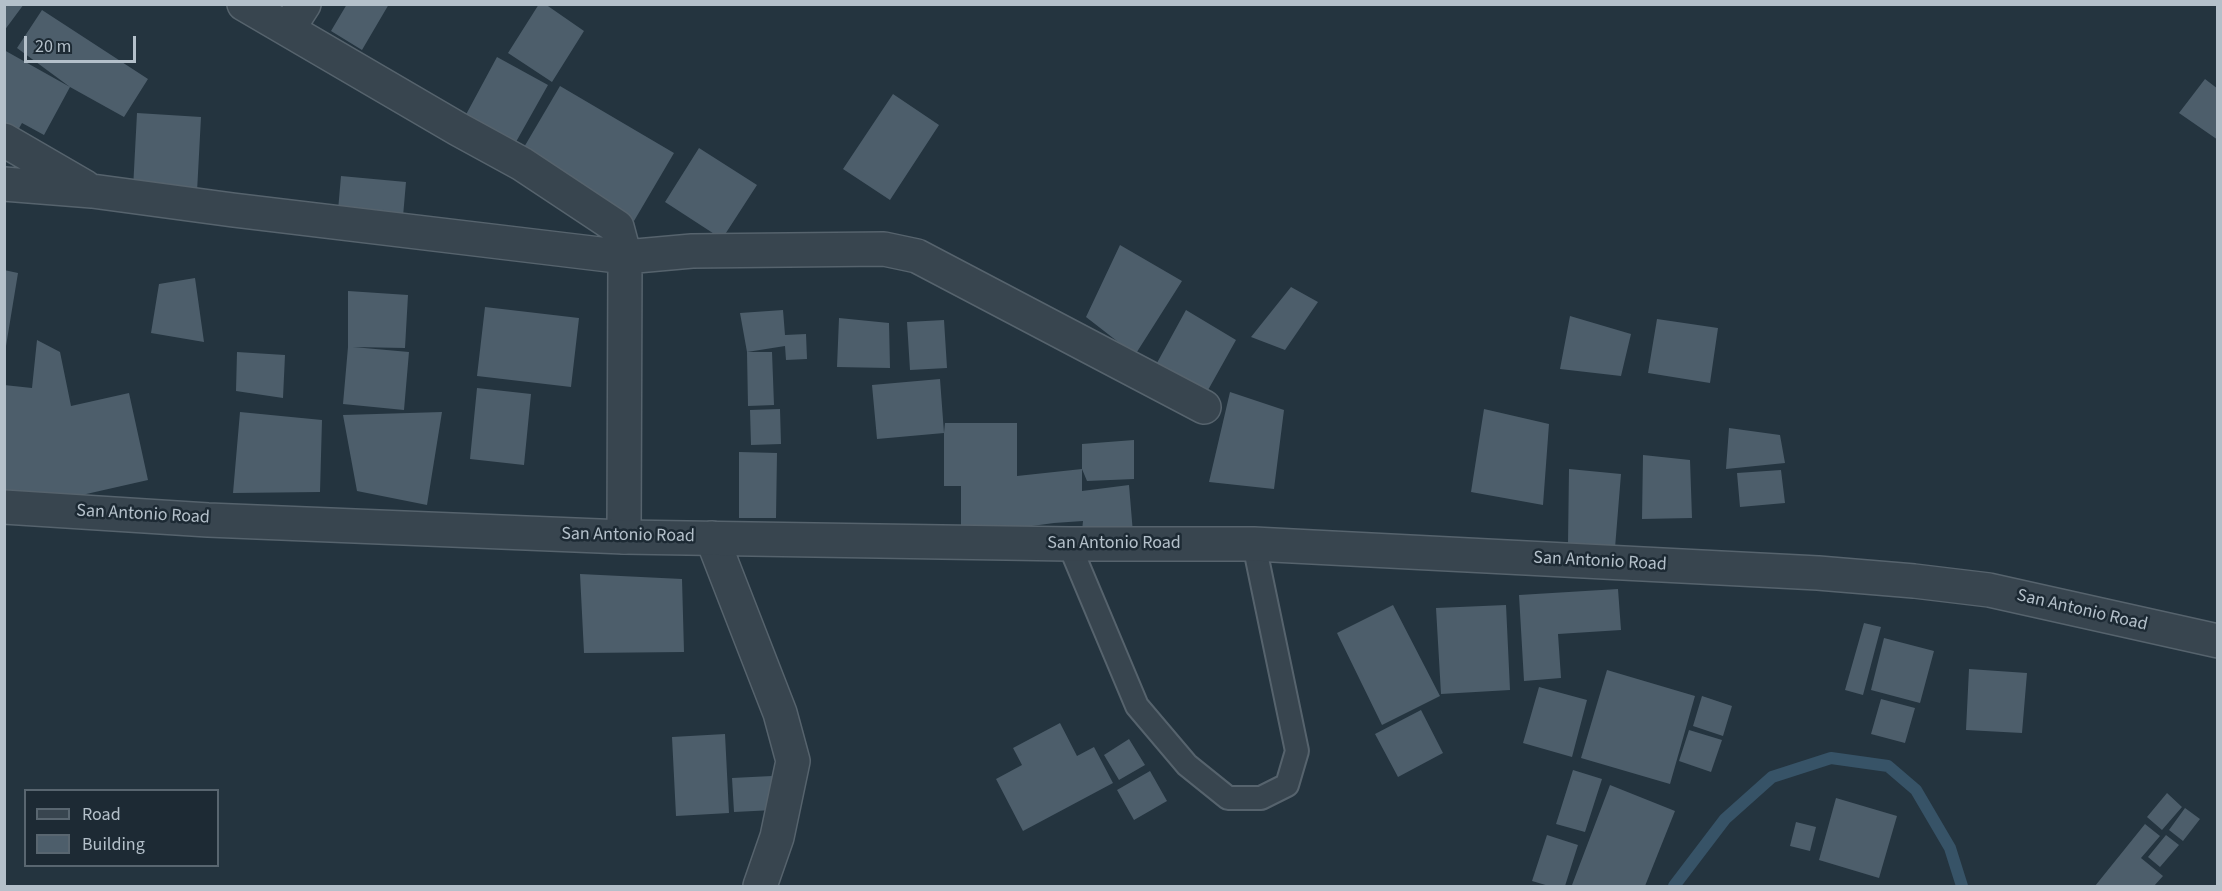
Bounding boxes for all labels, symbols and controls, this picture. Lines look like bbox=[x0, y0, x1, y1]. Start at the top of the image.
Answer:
scale bar bbox=[27, 24, 140, 62]
text: 20 m bbox=[35, 34, 71, 59]
street label: San Antonio Road bbox=[76, 501, 210, 529]
street label: San Antonio Road bbox=[561, 524, 695, 548]
street label: San Antonio Road bbox=[1047, 533, 1181, 555]
street label: San Antonio Road bbox=[1533, 548, 1667, 576]
street label: San Antonio Road bbox=[2014, 585, 2150, 637]
legend bbox=[24, 789, 219, 867]
text: Road bbox=[82, 802, 121, 827]
text: Building bbox=[82, 832, 145, 857]

